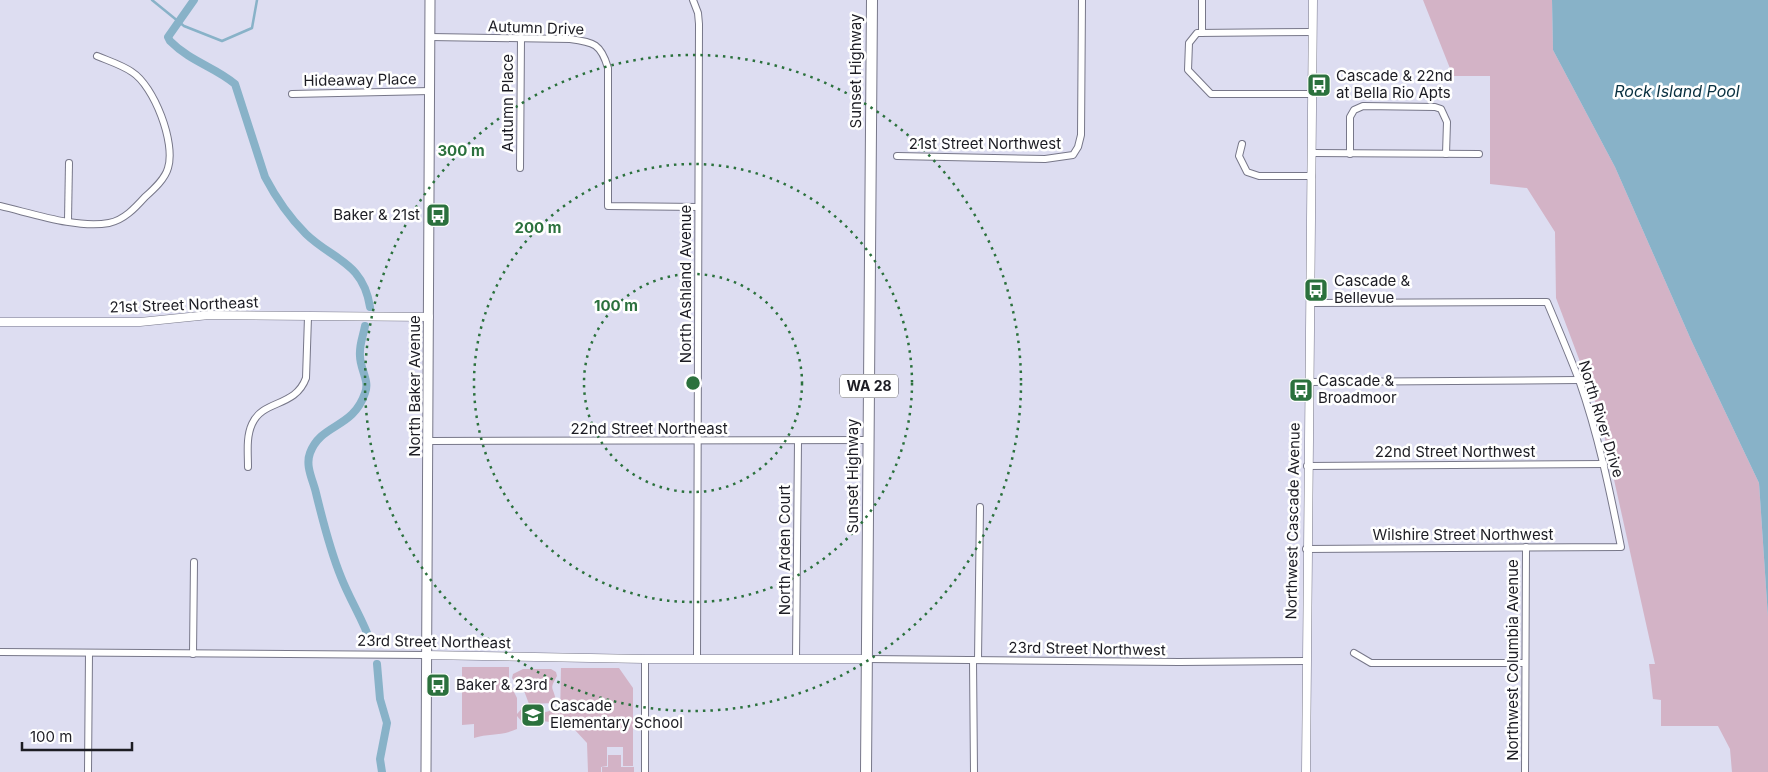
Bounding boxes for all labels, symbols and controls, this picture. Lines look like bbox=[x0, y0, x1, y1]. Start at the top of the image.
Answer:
street label: Sunset Highway bbox=[846, 13, 865, 128]
street label: Autumn Drive bbox=[487, 16, 585, 39]
street label: Autumn Place bbox=[498, 54, 517, 152]
place label: Cascade & 22nd at Bella Rio Apts bbox=[1336, 66, 1453, 102]
street label: Hideaway Place bbox=[303, 69, 417, 90]
bus stop icon: Cascade & 22nd at Bella Rio Apts bbox=[1306, 72, 1332, 98]
water label: Rock Island Pool bbox=[1614, 81, 1740, 101]
street label: 21st Street Northwest bbox=[909, 134, 1061, 153]
text: 300 m bbox=[437, 141, 485, 160]
bus stop icon: Baker & 21st bbox=[425, 202, 451, 228]
place label: Baker & 21st bbox=[333, 205, 420, 224]
street label: North Ashland Avenue bbox=[676, 205, 695, 363]
text: 200 m bbox=[515, 218, 561, 237]
place label: Cascade & Bellevue bbox=[1334, 271, 1411, 307]
bus stop icon: Cascade & Bellevue bbox=[1303, 277, 1329, 303]
street label: 21st Street Northeast bbox=[109, 292, 259, 317]
text: 100 m bbox=[594, 296, 638, 315]
street label: North Baker Avenue bbox=[405, 315, 424, 457]
street label: North River Drive bbox=[1575, 358, 1628, 480]
place label: Cascade & Broadmoor bbox=[1318, 371, 1397, 407]
centre of rings bbox=[684, 374, 702, 392]
road number: WA 28 bbox=[840, 374, 898, 398]
bus stop icon: Cascade & Broadmoor bbox=[1288, 377, 1314, 403]
street label: Sunset Highway bbox=[843, 418, 862, 533]
street label: 22nd Street Northeast bbox=[570, 419, 728, 438]
street label: Northwest Cascade Avenue bbox=[1281, 422, 1304, 620]
street label: 22nd Street Northwest bbox=[1375, 442, 1535, 461]
street label: North Arden Court bbox=[775, 485, 794, 615]
street label: Wilshire Street Northwest bbox=[1373, 525, 1554, 544]
street label: Northwest Columbia Avenue bbox=[1503, 559, 1522, 761]
street label: 23rd Street Northeast bbox=[357, 631, 511, 652]
street label: 23rd Street Northwest bbox=[1008, 638, 1166, 659]
bus stop icon: Baker & 23rd bbox=[425, 672, 451, 698]
place label: Baker & 23rd bbox=[456, 675, 548, 694]
place label: Cascade Elementary School bbox=[550, 696, 683, 732]
school or university icon: Cascade Elementary School bbox=[520, 702, 546, 728]
scale bar bbox=[22, 720, 132, 752]
text: 100 m bbox=[30, 727, 72, 746]

